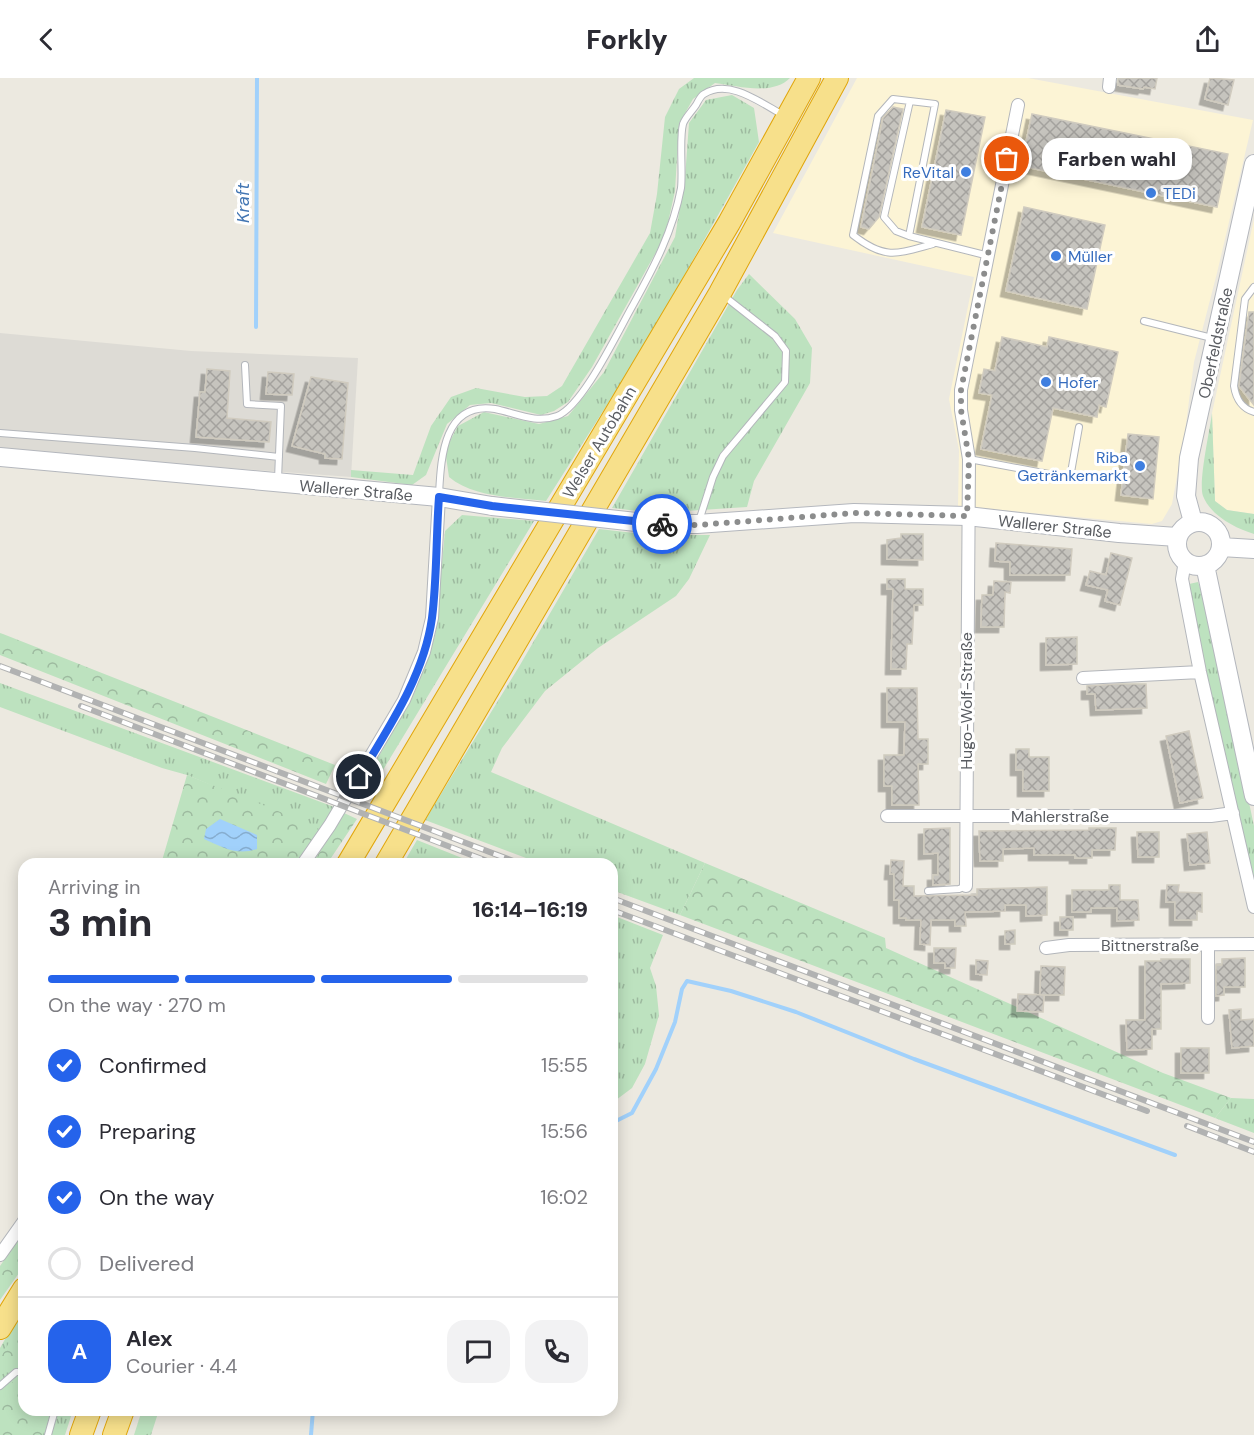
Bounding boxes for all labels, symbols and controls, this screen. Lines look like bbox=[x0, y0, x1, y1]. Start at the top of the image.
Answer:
text: Forkly bbox=[586, 22, 668, 57]
icon: back bbox=[30, 23, 63, 56]
icon: share bbox=[1191, 23, 1224, 56]
pin bbox=[981, 133, 1032, 184]
callout: Farben wahl bbox=[1043, 138, 1193, 180]
icon: bag bbox=[990, 142, 1023, 175]
text: Farben wahl bbox=[1058, 146, 1176, 172]
place label: ReVital bbox=[903, 162, 954, 183]
marker: ReVital bbox=[959, 165, 973, 179]
water label: Kraft bbox=[231, 182, 255, 223]
place label: TEDi bbox=[1163, 183, 1196, 204]
marker: TEDi bbox=[1144, 186, 1158, 200]
place label: Müller bbox=[1068, 246, 1113, 267]
marker: Müller bbox=[1049, 249, 1063, 263]
street label: Oberfeldstraße bbox=[1193, 286, 1238, 401]
place label: Hofer bbox=[1058, 372, 1099, 393]
marker: Hofer bbox=[1039, 375, 1053, 389]
street label: Welser Autobahn bbox=[558, 382, 641, 502]
place label: Riba Getränkemarkt bbox=[1017, 447, 1128, 486]
marker: Riba Getränkemarkt bbox=[1133, 459, 1147, 473]
street label: Wallerer Straße bbox=[298, 475, 414, 506]
courier bbox=[632, 494, 692, 554]
icon: bike bbox=[646, 508, 679, 541]
street label: Wallerer Straße bbox=[997, 510, 1113, 543]
street label: Hugo-Wolf-Straße bbox=[956, 632, 977, 770]
pin bbox=[333, 751, 384, 802]
icon: home bbox=[342, 760, 375, 793]
street label: Mahlerstraße bbox=[1011, 806, 1109, 827]
text: Arriving in bbox=[48, 874, 140, 900]
text: 16:14–16:19 bbox=[472, 895, 588, 924]
text: 3 min bbox=[48, 897, 153, 948]
street label: Bittnerstraße bbox=[1101, 935, 1199, 956]
text: On the way · 270 m bbox=[48, 992, 226, 1018]
icon: check bbox=[48, 1049, 81, 1082]
text: Confirmed bbox=[99, 1051, 207, 1080]
text: 15:55 bbox=[541, 1052, 588, 1078]
icon: check bbox=[48, 1115, 81, 1148]
text: Preparing bbox=[99, 1117, 196, 1146]
text: 15:56 bbox=[541, 1118, 588, 1144]
icon: check bbox=[48, 1181, 81, 1214]
text: On the way bbox=[99, 1183, 214, 1212]
text: 16:02 bbox=[540, 1184, 588, 1210]
text: Delivered bbox=[99, 1249, 194, 1278]
button: chat bbox=[447, 1320, 510, 1383]
button: phone bbox=[525, 1320, 588, 1383]
text: Alex bbox=[126, 1324, 173, 1353]
text: A bbox=[72, 1337, 87, 1366]
text: Courier · 4.4 bbox=[126, 1353, 237, 1379]

